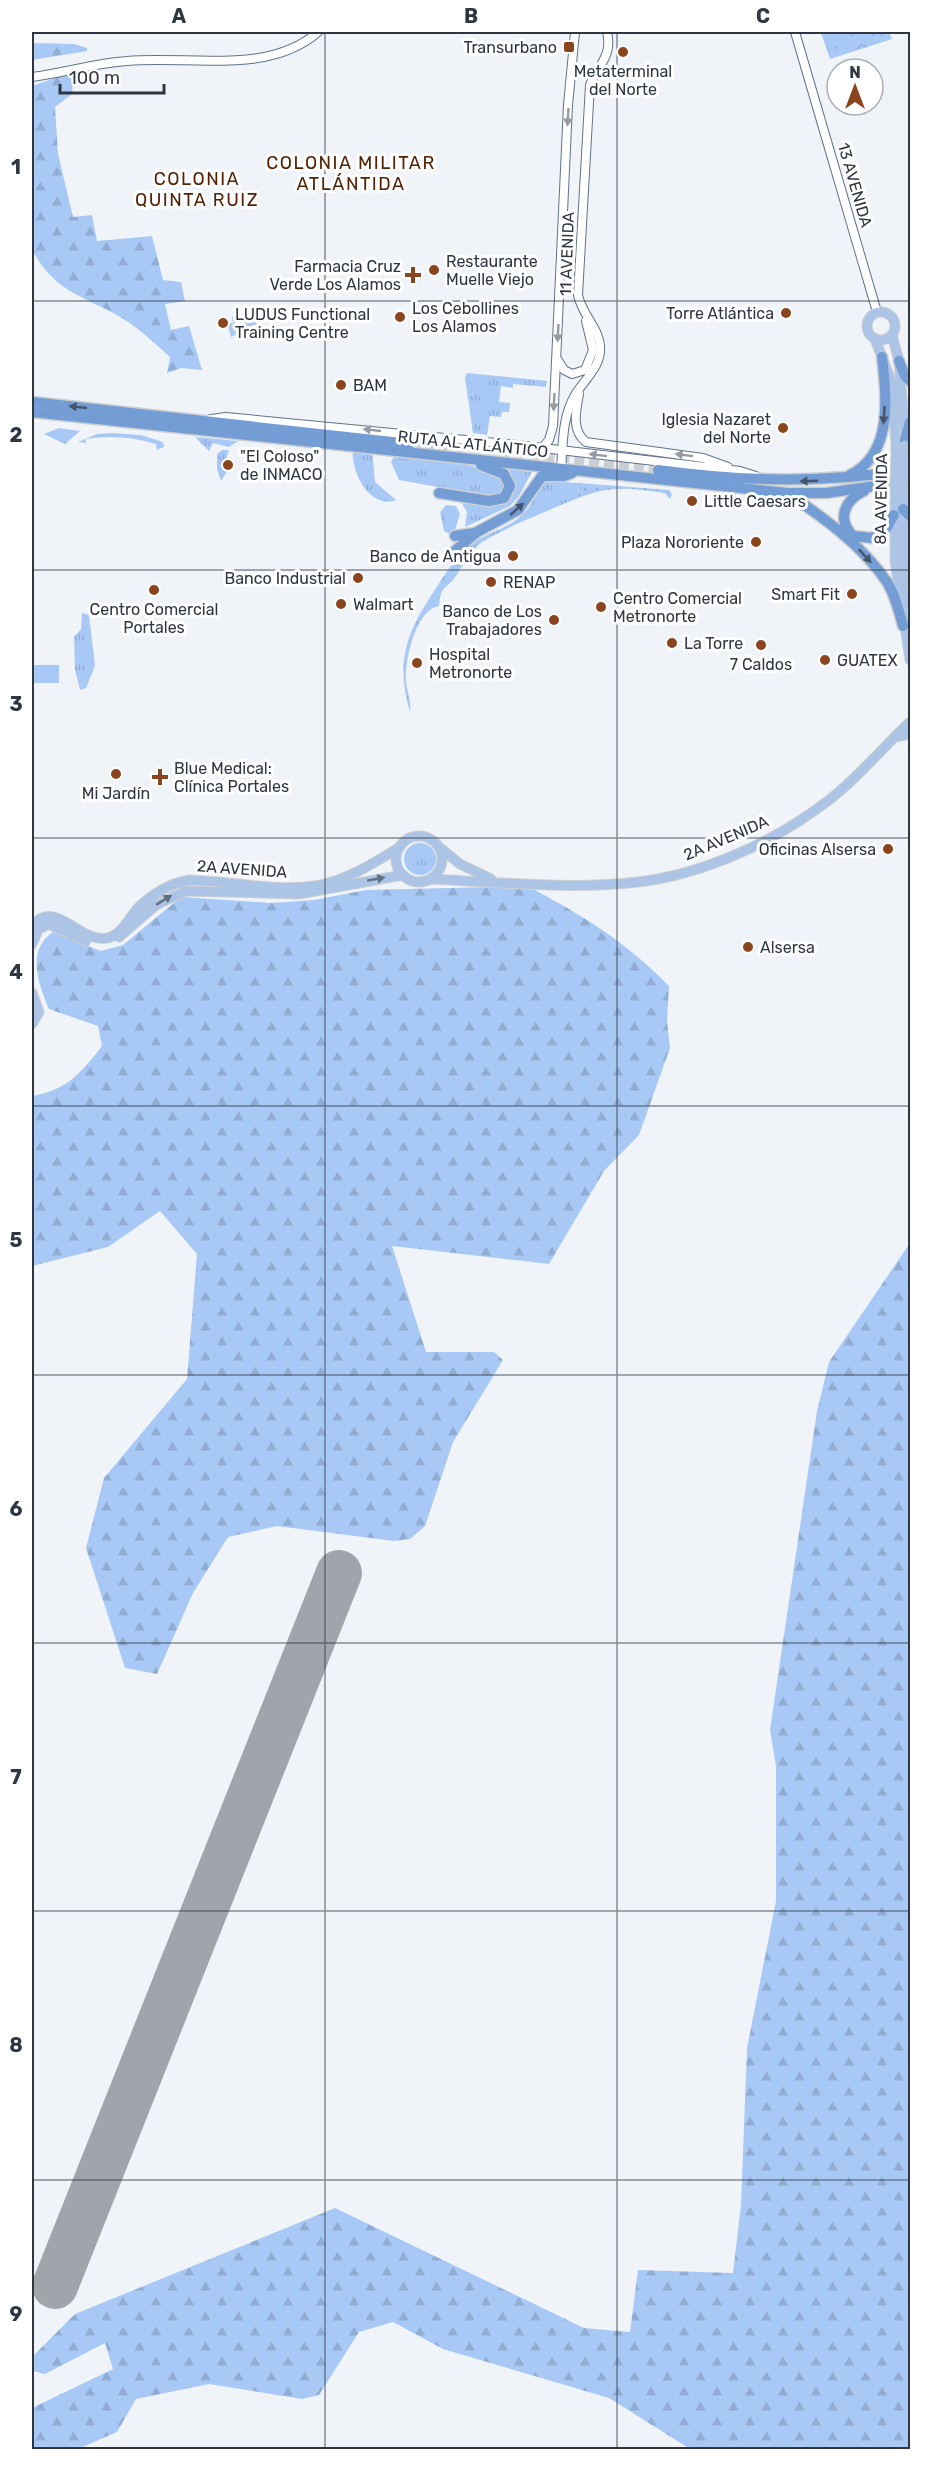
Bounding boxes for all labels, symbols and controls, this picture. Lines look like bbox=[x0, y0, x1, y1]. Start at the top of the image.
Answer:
text: A bbox=[172, 4, 187, 28]
text: B bbox=[464, 4, 478, 28]
text: C bbox=[756, 4, 770, 28]
place label: Transurbano bbox=[463, 38, 557, 57]
marker: Transurbano bbox=[562, 40, 576, 54]
marker: Metaterminal del Norte bbox=[616, 45, 630, 59]
scale bar bbox=[60, 57, 164, 95]
north arrow bbox=[825, 57, 885, 117]
place label: Metaterminal del Norte bbox=[574, 62, 672, 99]
text: N bbox=[849, 63, 861, 82]
text: 100 m bbox=[69, 67, 120, 89]
one-way arrow bbox=[563, 108, 572, 127]
street label: 13 AVENIDA bbox=[834, 141, 876, 230]
district label: COLONIA MILITAR ATLÁNTIDA bbox=[266, 152, 436, 195]
text: 1 bbox=[11, 155, 21, 179]
district label: COLONIA QUINTA RUIZ bbox=[135, 168, 259, 211]
street label: 11 AVENIDA bbox=[556, 211, 578, 296]
place label: Restaurante Muelle Viejo bbox=[446, 252, 538, 289]
place label: Farmacia Cruz Verde Los Alamos bbox=[269, 257, 401, 294]
marker: Restaurante Muelle Viejo bbox=[427, 263, 441, 277]
marker: Farmacia Cruz Verde Los Alamos bbox=[406, 268, 420, 282]
place label: Los Cebollines Los Alamos bbox=[412, 299, 519, 336]
place label: Torre Atlántica bbox=[666, 304, 774, 323]
place label: LUDUS Functional Training Centre bbox=[235, 305, 370, 342]
marker: Torre Atlántica bbox=[779, 306, 793, 320]
marker: Los Cebollines Los Alamos bbox=[393, 310, 407, 324]
marker: LUDUS Functional Training Centre bbox=[216, 316, 230, 330]
one-way arrow bbox=[553, 323, 563, 342]
place label: BAM bbox=[353, 376, 387, 395]
marker: BAM bbox=[334, 378, 348, 392]
one-way arrow bbox=[550, 393, 559, 412]
one-way arrow bbox=[69, 402, 88, 412]
one-way arrow bbox=[879, 406, 889, 425]
place label: Iglesia Nazaret del Norte bbox=[661, 410, 771, 447]
marker: Iglesia Nazaret del Norte bbox=[776, 421, 790, 435]
text: 2 bbox=[10, 423, 23, 447]
one-way arrow bbox=[362, 425, 381, 435]
street label: RUTA AL ATLÁNTICO bbox=[397, 427, 549, 461]
place label: "El Coloso" de INMACO bbox=[240, 447, 323, 484]
one-way arrow bbox=[589, 450, 608, 460]
one-way arrow bbox=[674, 450, 693, 459]
street label: 8A AVENIDA bbox=[871, 453, 891, 545]
marker: "El Coloso" de INMACO bbox=[221, 458, 235, 472]
one-way arrow bbox=[799, 476, 818, 486]
place label: Little Caesars bbox=[704, 492, 806, 511]
marker: Little Caesars bbox=[685, 494, 699, 508]
one-way arrow bbox=[509, 502, 524, 516]
place label: Plaza Nororiente bbox=[621, 533, 744, 552]
marker: Plaza Nororiente bbox=[749, 535, 763, 549]
place label: Banco de Antigua bbox=[369, 547, 501, 566]
one-way arrow bbox=[858, 548, 871, 563]
marker: Banco de Antigua bbox=[506, 549, 520, 563]
place label: Banco Industrial bbox=[225, 569, 346, 588]
marker: Banco Industrial bbox=[351, 571, 365, 585]
place label: RENAP bbox=[503, 573, 555, 592]
marker: RENAP bbox=[484, 575, 498, 589]
marker: Centro Comercial Portales bbox=[147, 583, 161, 597]
place label: Smart Fit bbox=[771, 585, 840, 604]
marker: Smart Fit bbox=[845, 587, 859, 601]
place label: Centro Comercial Metronorte bbox=[613, 589, 742, 626]
place label: Walmart bbox=[353, 595, 414, 614]
marker: Walmart bbox=[334, 597, 348, 611]
place label: Centro Comercial Portales bbox=[90, 600, 218, 637]
marker: Centro Comercial Metronorte bbox=[594, 600, 608, 614]
place label: Banco de Los Trabajadores bbox=[442, 602, 542, 639]
marker: Banco de Los Trabajadores bbox=[547, 613, 561, 627]
place label: La Torre bbox=[684, 634, 743, 653]
marker: La Torre bbox=[665, 636, 679, 650]
marker: 7 Caldos bbox=[754, 638, 768, 652]
place label: Hospital Metronorte bbox=[429, 645, 512, 682]
place label: GUATEX bbox=[837, 651, 898, 670]
marker: GUATEX bbox=[818, 653, 832, 667]
place label: 7 Caldos bbox=[730, 655, 792, 674]
marker: Hospital Metronorte bbox=[410, 656, 424, 670]
text: 3 bbox=[9, 692, 23, 716]
place label: Blue Medical: Clínica Portales bbox=[174, 759, 289, 796]
marker: Mi Jardín bbox=[109, 767, 123, 781]
marker: Blue Medical: Clínica Portales bbox=[151, 768, 169, 786]
place label: Mi Jardín bbox=[82, 784, 150, 803]
street label: 2A AVENIDA bbox=[681, 811, 772, 864]
place label: Oficinas Alsersa bbox=[759, 840, 876, 859]
marker: Oficinas Alsersa bbox=[881, 842, 895, 856]
street label: 2A AVENIDA bbox=[196, 856, 288, 882]
one-way arrow bbox=[367, 874, 386, 883]
one-way arrow bbox=[156, 895, 173, 906]
place label: Alsersa bbox=[760, 938, 815, 957]
marker: Alsersa bbox=[741, 940, 755, 954]
text: 4 bbox=[9, 960, 23, 984]
text: 5 bbox=[10, 1228, 23, 1252]
text: 6 bbox=[9, 1497, 23, 1521]
text: 7 bbox=[10, 1765, 22, 1789]
text: 8 bbox=[9, 2033, 23, 2057]
text: 9 bbox=[10, 2302, 23, 2326]

